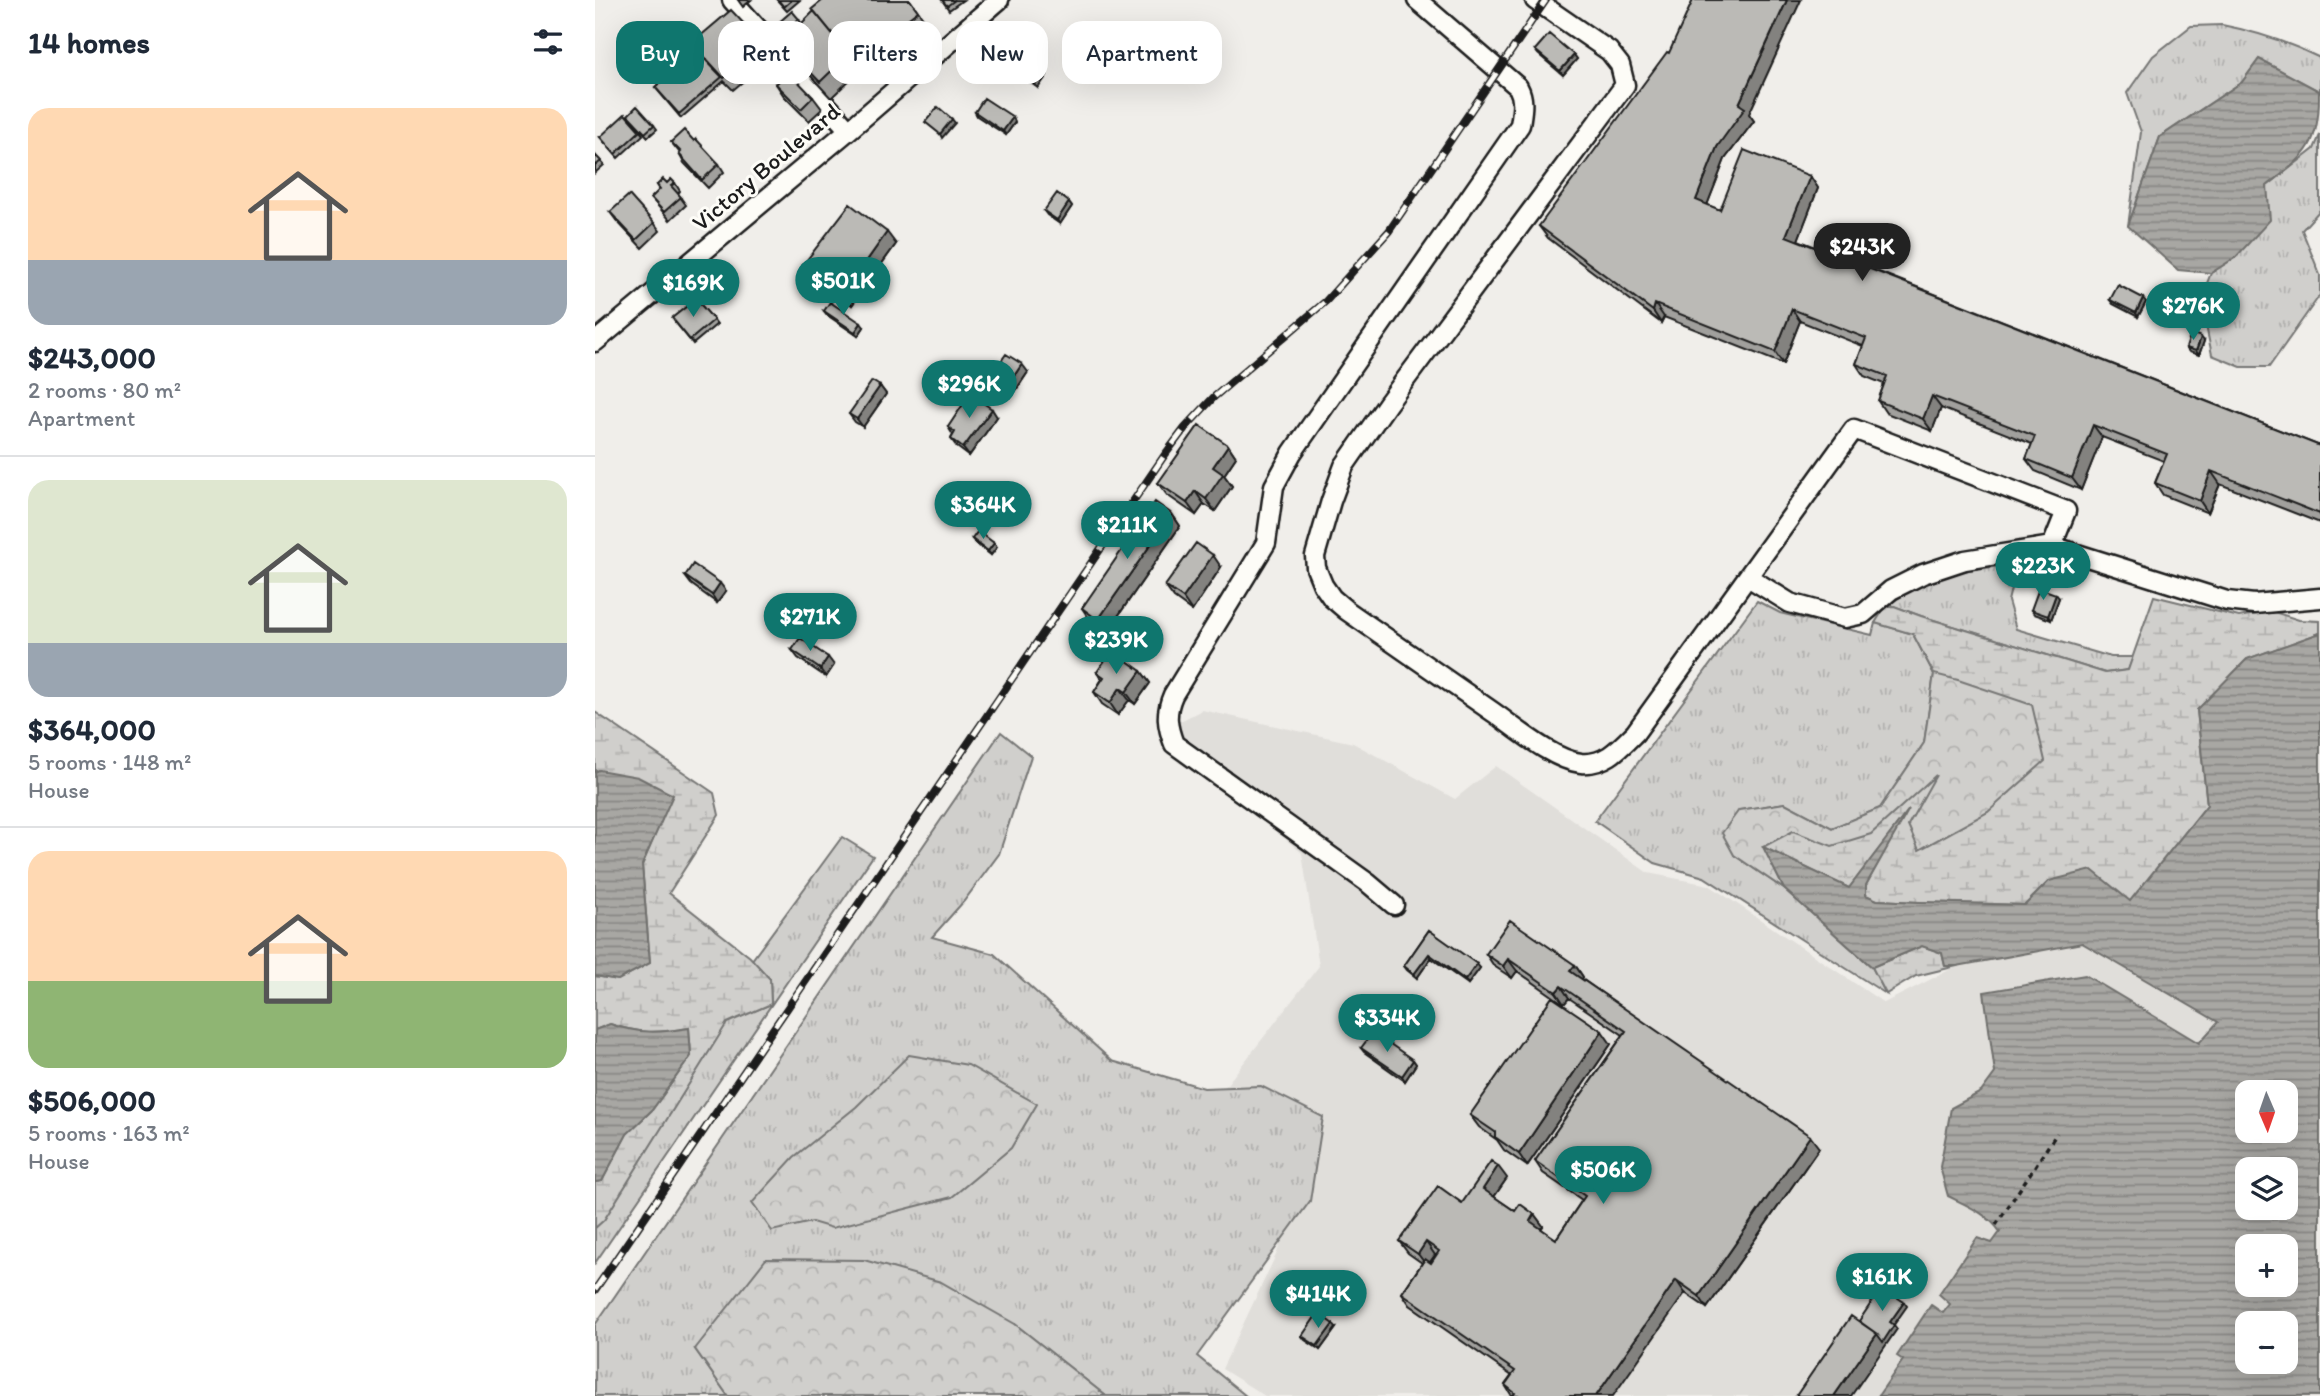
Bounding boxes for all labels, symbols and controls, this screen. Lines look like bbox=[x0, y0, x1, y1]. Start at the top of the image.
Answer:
chip: Buy bbox=[616, 21, 704, 84]
chip: Rent bbox=[718, 21, 814, 84]
chip: Filters bbox=[828, 21, 942, 84]
chip: New bbox=[956, 21, 1048, 84]
chip: Apartment bbox=[1062, 21, 1222, 84]
icon: filters bbox=[529, 23, 567, 61]
text: 14 homes bbox=[28, 24, 150, 61]
street label: Victory Boulevard bbox=[686, 96, 846, 237]
icon: home bbox=[235, 153, 361, 279]
pin: $243K bbox=[1813, 224, 1911, 283]
text: $243K bbox=[1830, 232, 1894, 260]
pin: $501K bbox=[794, 258, 892, 317]
pin: $169K bbox=[644, 260, 742, 319]
text: $501K bbox=[811, 266, 875, 294]
text: $169K bbox=[662, 268, 724, 296]
pin: $276K bbox=[2144, 282, 2242, 342]
text: $276K bbox=[2162, 291, 2224, 319]
text: $243,000 bbox=[28, 339, 156, 376]
pin: $296K bbox=[920, 360, 1018, 420]
text: $296K bbox=[938, 369, 1000, 397]
text: 2 rooms · 80 m² bbox=[28, 376, 181, 404]
text: Apartment bbox=[28, 404, 135, 432]
pin: $364K bbox=[934, 482, 1032, 541]
text: $364K bbox=[951, 490, 1015, 518]
pin: $211K bbox=[1078, 502, 1176, 561]
text: $211K bbox=[1097, 510, 1157, 538]
icon: home bbox=[235, 525, 361, 651]
pin: $223K bbox=[1994, 542, 2092, 602]
text: $223K bbox=[2011, 551, 2075, 579]
pin: $271K bbox=[761, 594, 859, 653]
text: $271K bbox=[780, 602, 840, 630]
pin: $239K bbox=[1067, 616, 1165, 676]
text: $239K bbox=[1084, 625, 1148, 653]
text: $364,000 bbox=[28, 711, 156, 748]
text: 5 rooms · 148 m² bbox=[28, 748, 191, 776]
text: House bbox=[28, 776, 90, 804]
icon: home bbox=[235, 896, 361, 1022]
pin: $334K bbox=[1338, 995, 1436, 1054]
text: $334K bbox=[1354, 1003, 1420, 1031]
north arrow bbox=[2235, 1080, 2298, 1143]
map controls bbox=[2235, 1080, 2298, 1374]
text: $506,000 bbox=[28, 1082, 156, 1119]
text: 5 rooms · 163 m² bbox=[28, 1119, 190, 1147]
pin: $506K bbox=[1554, 1146, 1652, 1206]
text: House bbox=[28, 1147, 90, 1175]
text: $506K bbox=[1571, 1155, 1635, 1183]
button: layers bbox=[2235, 1157, 2298, 1220]
button: + bbox=[2235, 1234, 2298, 1297]
pin: $161K bbox=[1833, 1254, 1931, 1313]
text: $161K bbox=[1852, 1262, 1912, 1290]
pin: $414K bbox=[1269, 1270, 1367, 1330]
text: $414K bbox=[1286, 1279, 1350, 1307]
button: − bbox=[2235, 1311, 2298, 1374]

